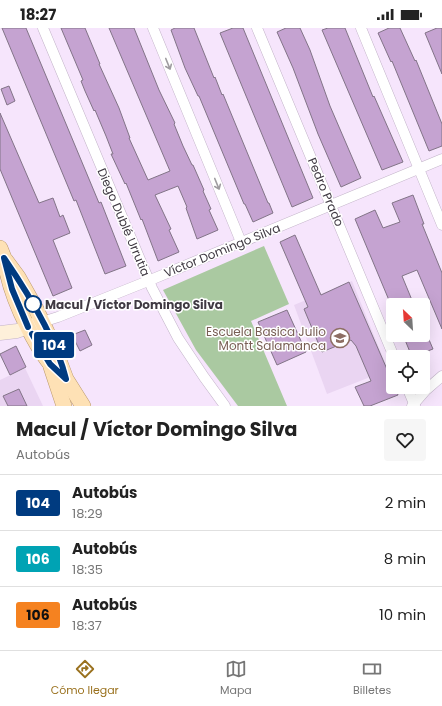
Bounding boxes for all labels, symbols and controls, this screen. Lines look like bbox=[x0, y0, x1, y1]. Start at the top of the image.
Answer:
text: 18:27 bbox=[20, 4, 56, 25]
one-way arrow bbox=[165, 58, 172, 70]
street label: Pedro Prado bbox=[304, 155, 348, 229]
street label: Diego Dublé Urrutia bbox=[94, 165, 154, 279]
one-way arrow bbox=[214, 178, 222, 190]
street label: Víctor Domingo Silva bbox=[161, 219, 283, 281]
marker: Macul / Víctor Domingo Silva bbox=[24, 295, 42, 313]
place label: Macul / Víctor Domingo Silva bbox=[45, 296, 223, 313]
north arrow bbox=[386, 298, 430, 342]
map controls bbox=[386, 298, 430, 394]
place label: Escuela Basica Julio Montt Salamanca bbox=[206, 323, 326, 354]
school or university icon: Escuela Basica Julio Montt Salamanca bbox=[329, 327, 351, 349]
line badge: 104 bbox=[31, 332, 77, 358]
text: 104 bbox=[42, 335, 66, 355]
button: locate bbox=[386, 350, 430, 394]
text: Macul / Víctor Domingo Silva bbox=[16, 416, 298, 443]
button: heart bbox=[384, 419, 426, 461]
text: Autobús bbox=[16, 445, 70, 464]
text: Autobús bbox=[72, 482, 137, 503]
text: 2 min bbox=[385, 492, 426, 513]
text: 104 bbox=[26, 493, 50, 513]
text: 18:29 bbox=[72, 504, 103, 523]
text: Autobús bbox=[72, 538, 137, 559]
text: 8 min bbox=[384, 548, 426, 569]
text: 106 bbox=[26, 549, 50, 569]
text: 18:35 bbox=[72, 560, 103, 579]
text: Autobús bbox=[72, 594, 137, 615]
text: 10 min bbox=[379, 604, 426, 625]
text: 106 bbox=[26, 605, 50, 625]
text: 18:37 bbox=[72, 616, 102, 635]
tab: Cómo llegar bbox=[51, 658, 119, 699]
tab: Mapa bbox=[220, 658, 252, 699]
tab: Billetes bbox=[353, 658, 391, 699]

